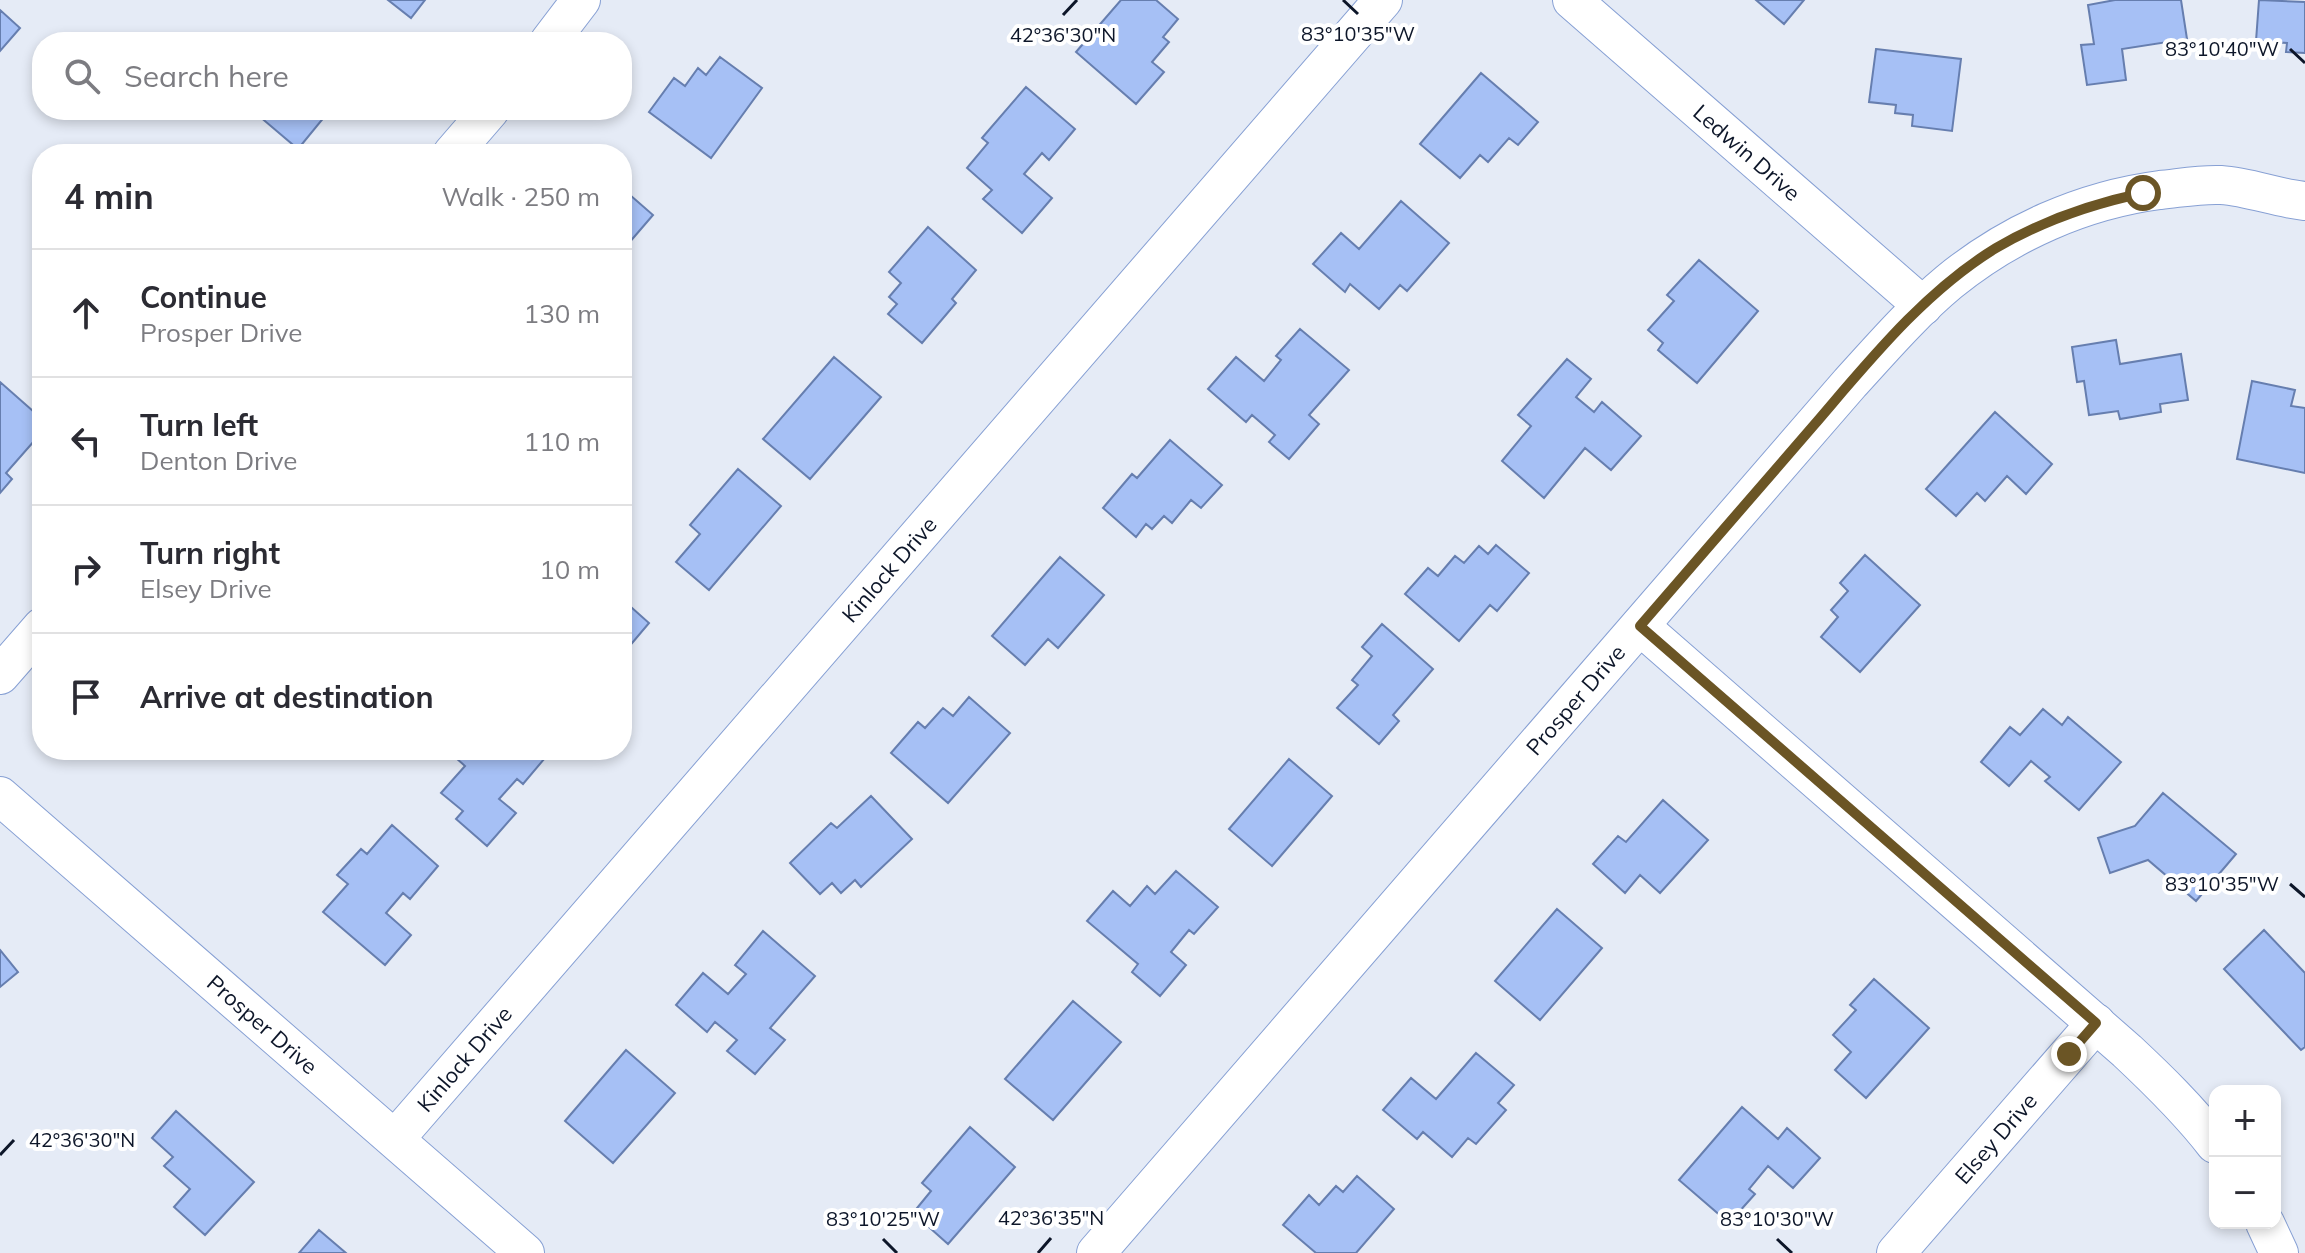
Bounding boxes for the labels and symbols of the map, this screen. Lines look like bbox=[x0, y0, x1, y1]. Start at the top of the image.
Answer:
text: 83°10'35"W bbox=[1301, 21, 1415, 46]
text: 42°36'30"N bbox=[1010, 22, 1116, 47]
text: 83°10'40"W bbox=[2165, 36, 2279, 61]
street label: Ledwin Drive bbox=[1687, 98, 1806, 207]
route start bbox=[2125, 175, 2161, 211]
street label: Kinlock Drive bbox=[836, 511, 943, 628]
street label: Prosper Drive bbox=[1520, 639, 1631, 761]
text: 83°10'35"W bbox=[2165, 871, 2279, 896]
street label: Prosper Drive bbox=[201, 969, 324, 1080]
street label: Kinlock Drive bbox=[411, 1000, 518, 1118]
route end bbox=[2051, 1036, 2087, 1072]
street label: Elsey Drive bbox=[1949, 1087, 2043, 1190]
text: 42°36'30"N bbox=[29, 1127, 135, 1152]
text: 42°36'35"N bbox=[998, 1205, 1104, 1230]
text: 83°10'25"W bbox=[826, 1206, 940, 1231]
text: 83°10'30"W bbox=[1720, 1206, 1834, 1231]

